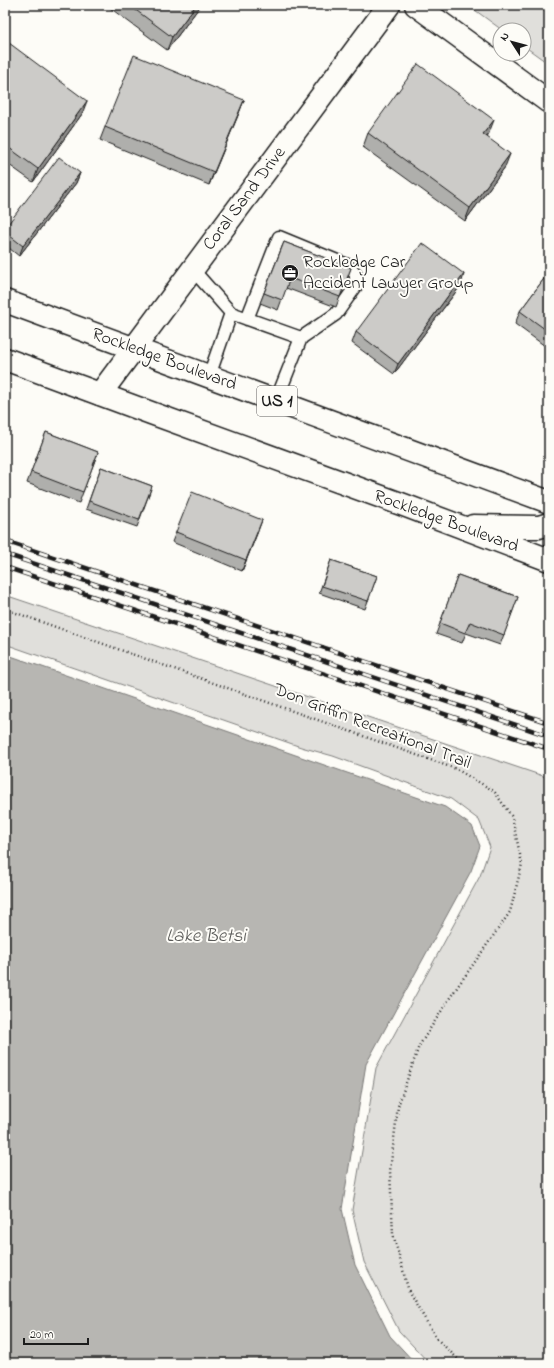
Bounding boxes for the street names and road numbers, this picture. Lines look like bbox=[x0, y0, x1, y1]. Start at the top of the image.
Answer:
street label: Coral Sand Drive bbox=[197, 141, 293, 257]
street label: Rockledge Boulevard bbox=[88, 322, 240, 399]
road number: US 1 bbox=[257, 386, 297, 416]
street label: Rockledge Boulevard bbox=[370, 484, 522, 561]
street label: Don Griffin Recreational Trail bbox=[269, 677, 474, 777]

